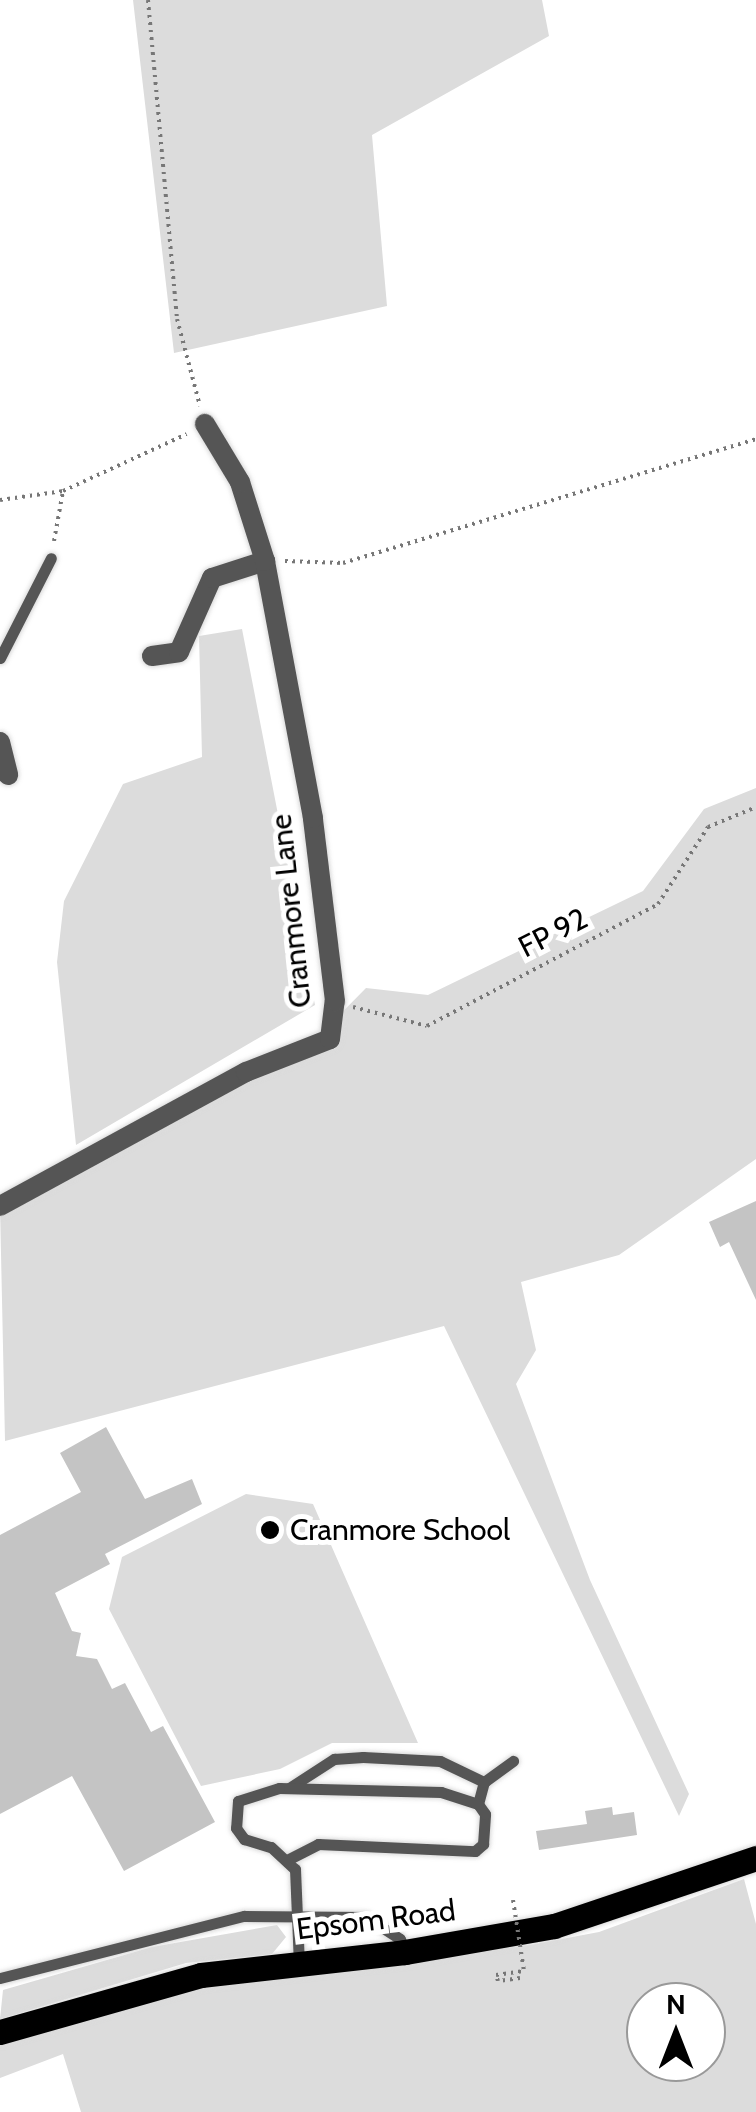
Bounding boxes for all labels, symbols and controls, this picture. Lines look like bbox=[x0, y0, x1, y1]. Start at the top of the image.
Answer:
street label: Cranmore Lane bbox=[263, 813, 319, 1009]
street label: FP 92 bbox=[513, 901, 593, 965]
place label: Cranmore School bbox=[290, 1512, 510, 1548]
marker: Cranmore School bbox=[259, 1519, 281, 1541]
street label: Epsom Road bbox=[294, 1892, 458, 1948]
north arrow bbox=[626, 1982, 726, 2082]
text: N bbox=[666, 1987, 686, 2021]

